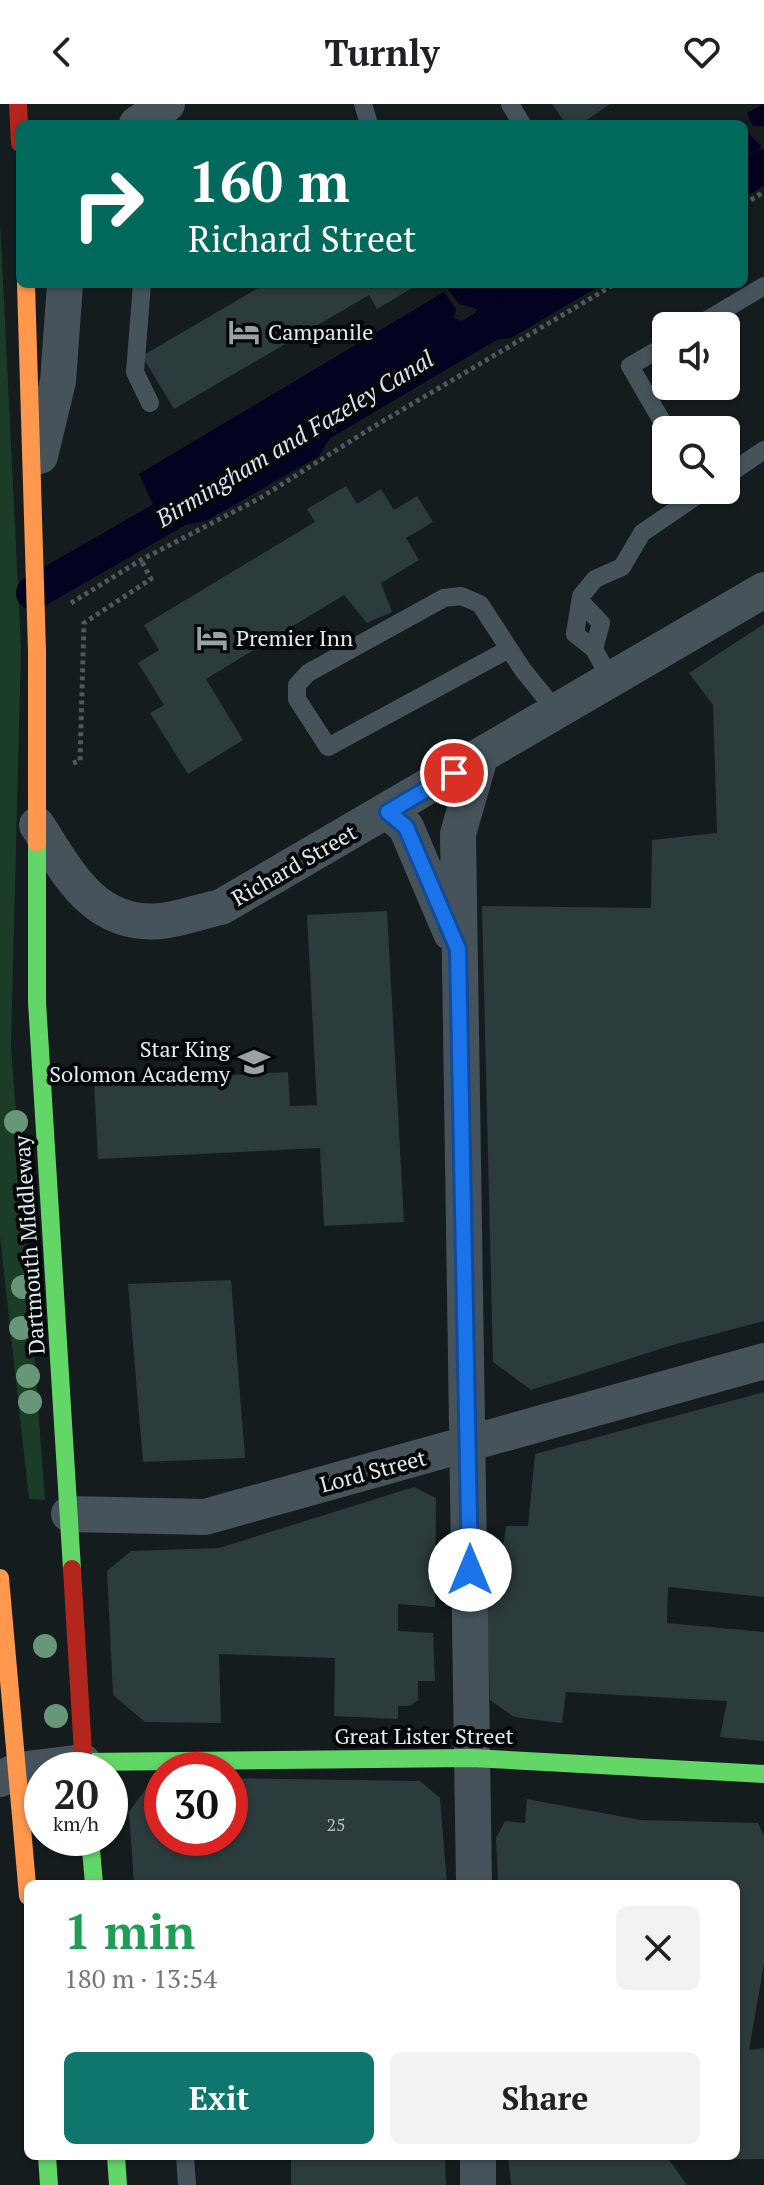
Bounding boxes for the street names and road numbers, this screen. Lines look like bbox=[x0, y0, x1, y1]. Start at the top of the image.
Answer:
street label: Richard Street bbox=[226, 817, 361, 912]
street label: Dartmouth Middleway bbox=[6, 1134, 51, 1356]
street label: Lord Street bbox=[316, 1442, 429, 1499]
street label: Great Lister Street bbox=[334, 1721, 514, 1750]

